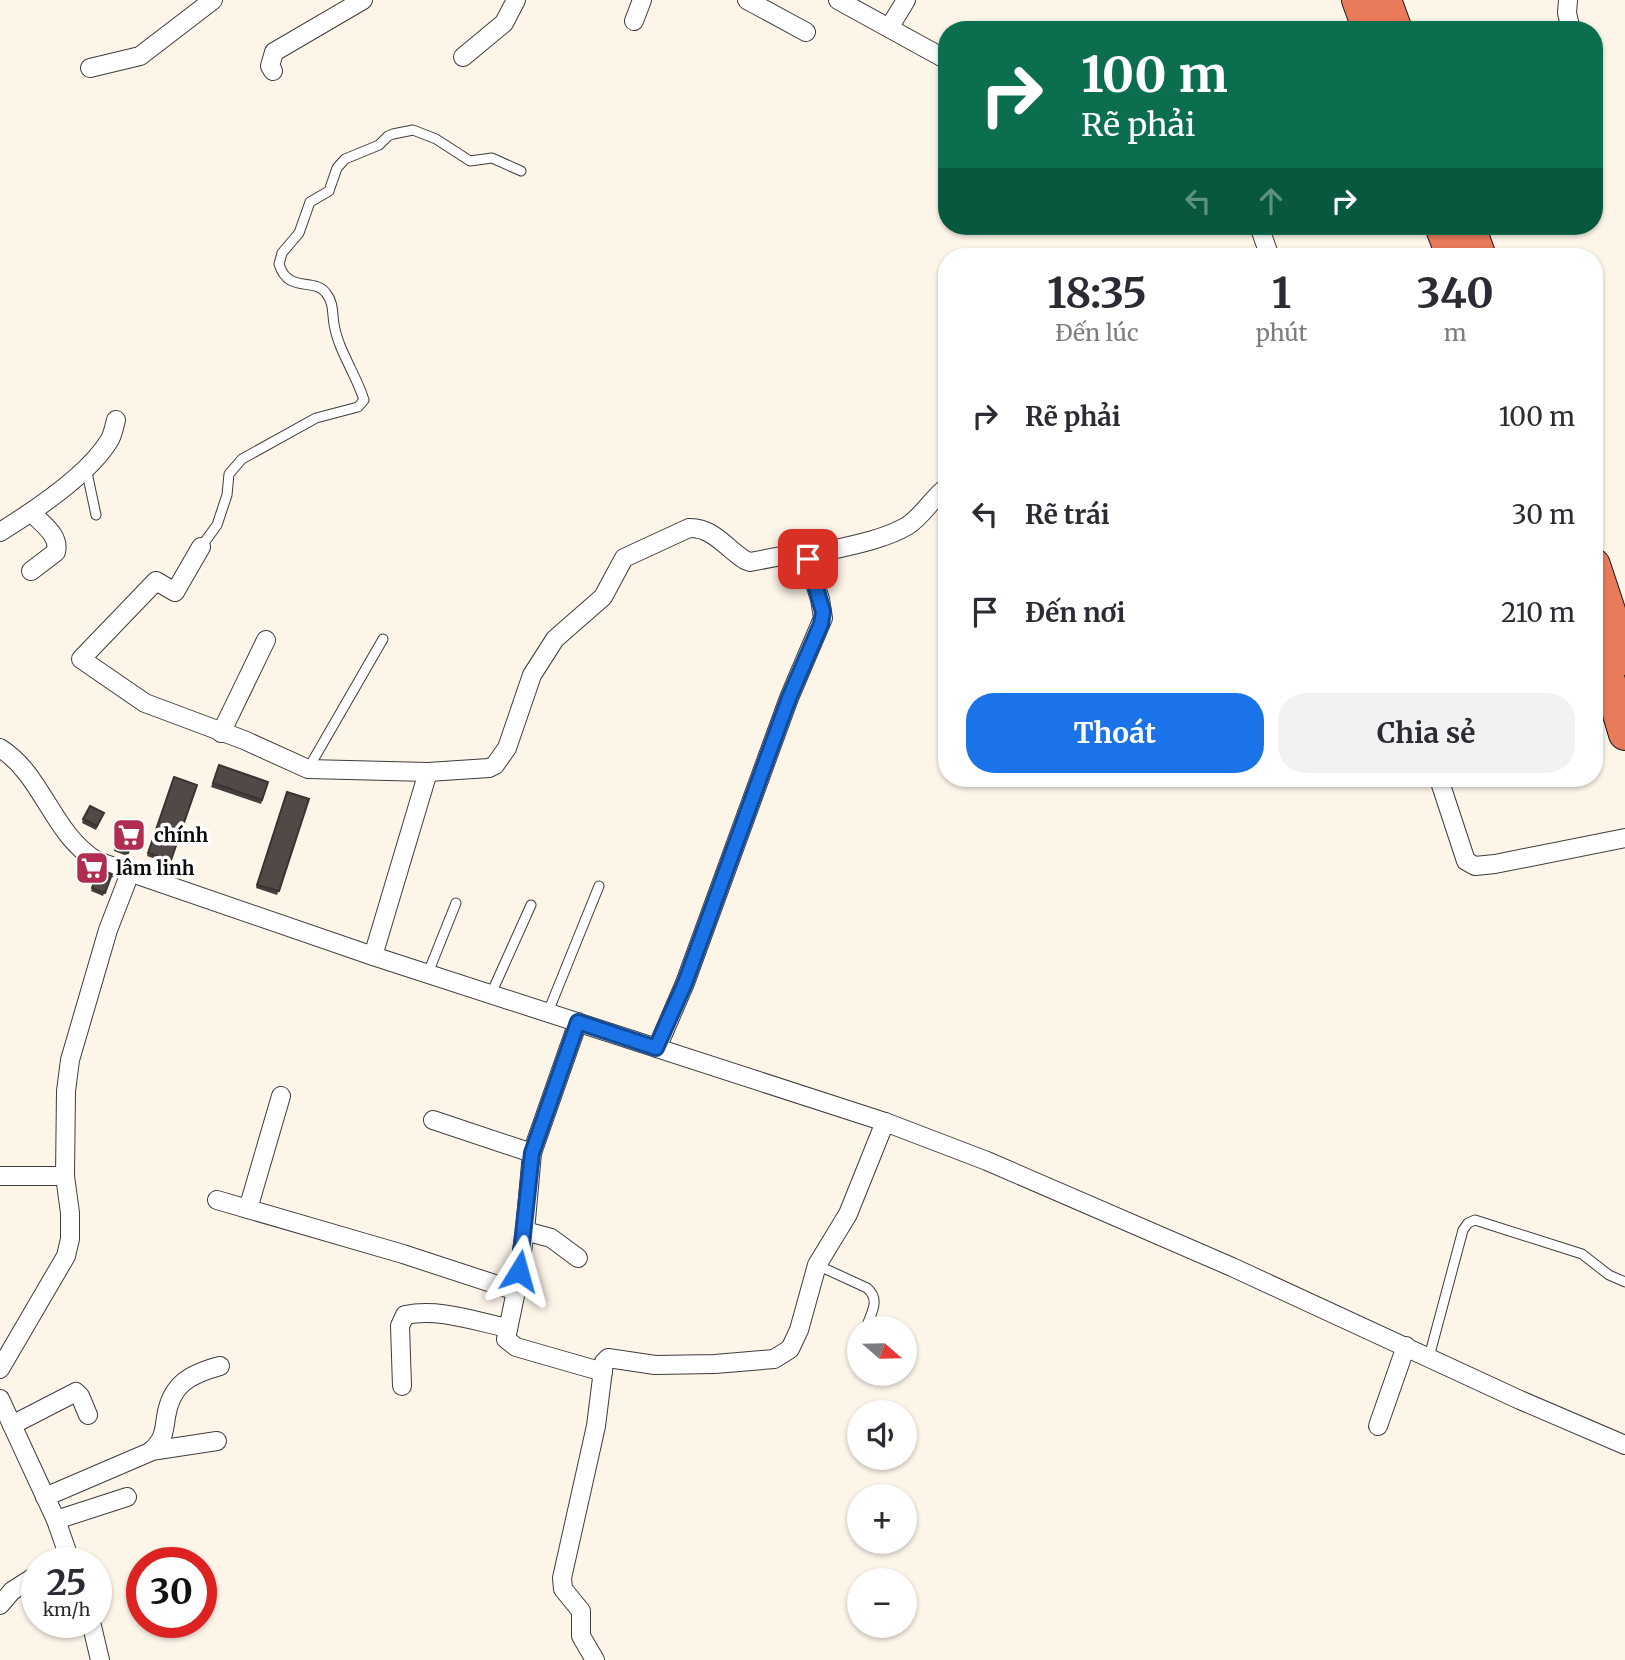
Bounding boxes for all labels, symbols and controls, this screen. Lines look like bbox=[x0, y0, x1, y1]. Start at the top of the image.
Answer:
text: 100 m bbox=[1081, 44, 1228, 105]
icon: right bbox=[966, 49, 1057, 140]
text: Rẽ phải bbox=[1081, 105, 1195, 145]
icon: left bbox=[1179, 182, 1217, 220]
icon: ahead bbox=[1252, 182, 1290, 220]
icon: right bbox=[1325, 182, 1363, 220]
text: 18:35 bbox=[1047, 267, 1147, 319]
text: 1 bbox=[1272, 267, 1291, 319]
text: 340 bbox=[1416, 267, 1494, 319]
text: Đến lúc bbox=[1055, 318, 1139, 347]
text: phút bbox=[1256, 318, 1307, 347]
text: m bbox=[1444, 318, 1467, 347]
icon: right bbox=[966, 397, 1004, 435]
text: Rẽ phải bbox=[1025, 400, 1121, 433]
text: 100 m bbox=[1499, 400, 1575, 433]
icon: left bbox=[966, 495, 1004, 533]
text: Rẽ trái bbox=[1025, 498, 1110, 531]
text: 30 m bbox=[1512, 498, 1575, 531]
pin bbox=[778, 529, 838, 589]
icon: arrive bbox=[789, 540, 827, 578]
icon: arrive bbox=[966, 593, 1004, 631]
text: Đến nơi bbox=[1025, 596, 1125, 629]
text: 210 m bbox=[1501, 596, 1575, 629]
button: Thoát bbox=[966, 693, 1264, 773]
button: Chia sẻ bbox=[1278, 693, 1575, 773]
supermarket icon: chính bbox=[110, 816, 148, 854]
place label: chính bbox=[154, 823, 208, 847]
supermarket icon: lâm linh bbox=[73, 849, 111, 887]
place label: lâm linh bbox=[116, 856, 195, 880]
position arrow bbox=[482, 1234, 556, 1308]
north arrow bbox=[847, 1316, 917, 1386]
map controls bbox=[847, 1316, 917, 1638]
button: sound bbox=[847, 1400, 917, 1470]
button: + bbox=[847, 1484, 917, 1554]
speed limit sign: 30 bbox=[126, 1547, 217, 1638]
text: 25 bbox=[46, 1561, 87, 1605]
button: − bbox=[847, 1568, 917, 1638]
text: km/h bbox=[43, 1598, 90, 1621]

